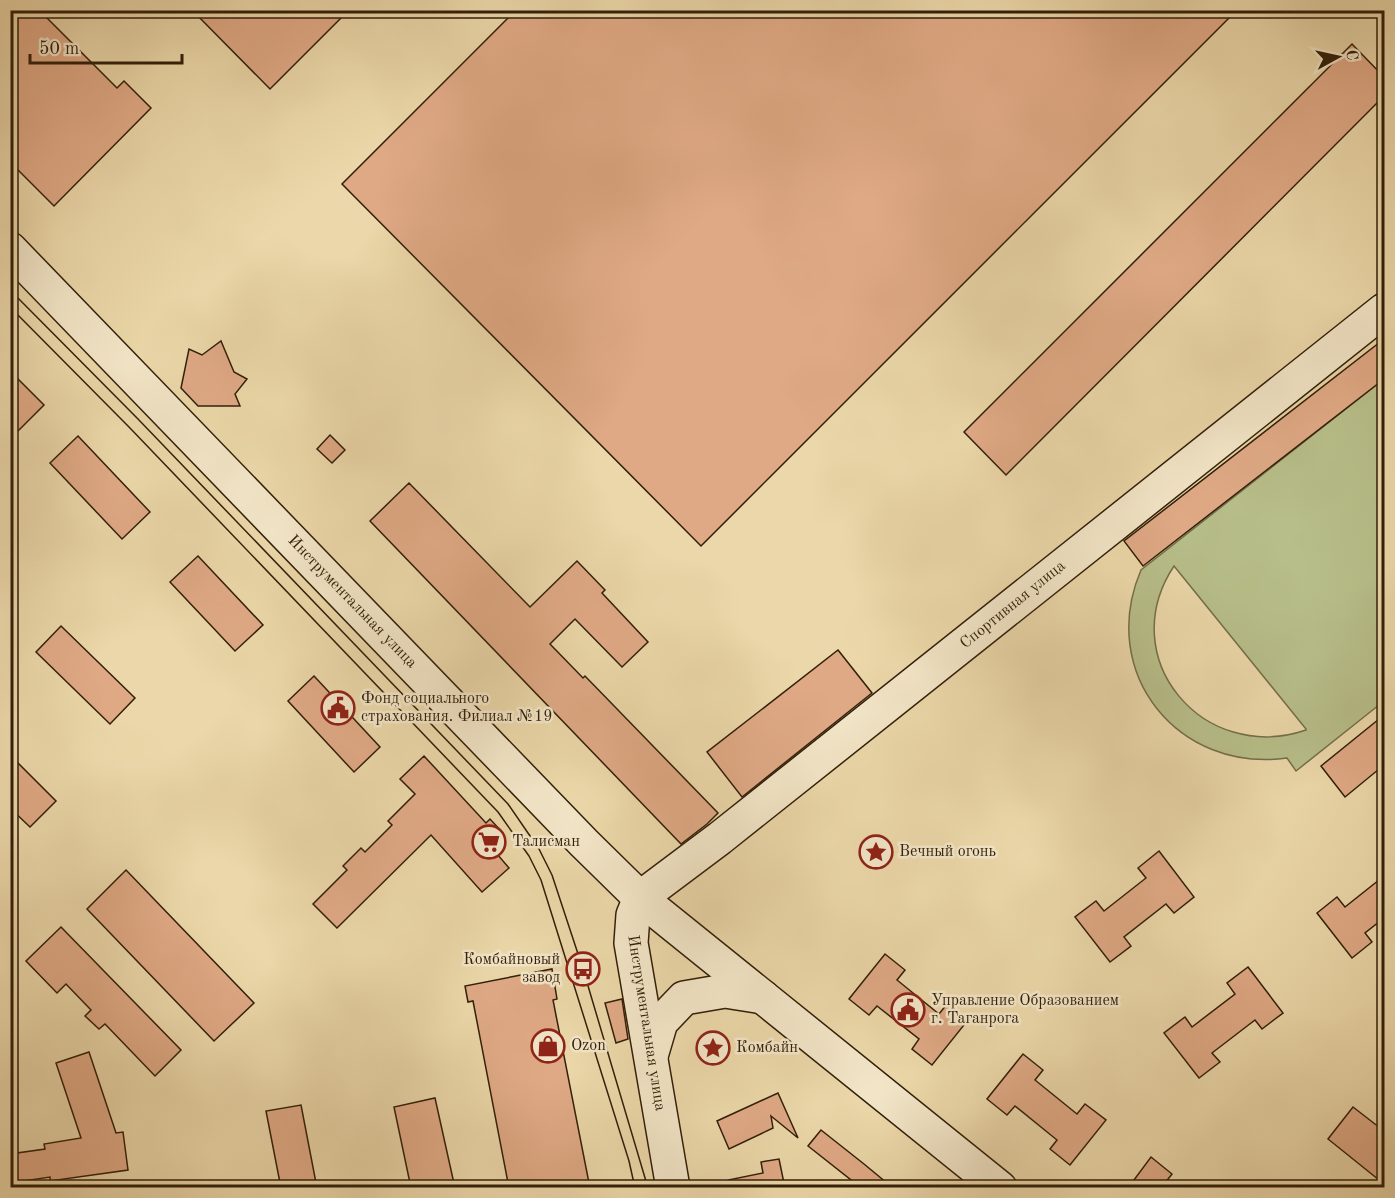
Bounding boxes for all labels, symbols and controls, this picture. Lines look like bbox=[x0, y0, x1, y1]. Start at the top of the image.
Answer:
scale bar bbox=[30, 27, 182, 65]
north arrow bbox=[1308, 27, 1368, 87]
text: 50 m bbox=[39, 40, 79, 58]
text: С bbox=[1342, 49, 1360, 62]
street label: Инструментальная улица bbox=[284, 532, 420, 672]
street label: Спортивная улица bbox=[957, 558, 1069, 652]
public building icon: Фонд социального страхования. Филиал №19 bbox=[320, 690, 356, 726]
place label: Фонд социального страхования. Филиал №19 bbox=[361, 691, 553, 725]
supermarket icon: Талисман bbox=[471, 824, 507, 860]
place label: Талисман bbox=[512, 834, 580, 850]
place icon: Вечный огонь bbox=[858, 834, 894, 870]
place label: Вечный огонь bbox=[899, 844, 996, 860]
street label: Инструментальная улица bbox=[624, 934, 668, 1112]
bus stop icon: Комбайновый завод bbox=[565, 951, 601, 987]
place label: Комбайновый завод bbox=[463, 952, 560, 986]
public building icon: Управление Образованием г. Таганрога bbox=[890, 992, 926, 1028]
place label: Управление Образованием г. Таганрога bbox=[931, 993, 1119, 1027]
shop icon: Ozon bbox=[530, 1028, 566, 1064]
place icon: Комбайн bbox=[695, 1030, 731, 1066]
place label: Ozon bbox=[571, 1038, 606, 1054]
place label: Комбайн bbox=[736, 1040, 798, 1056]

